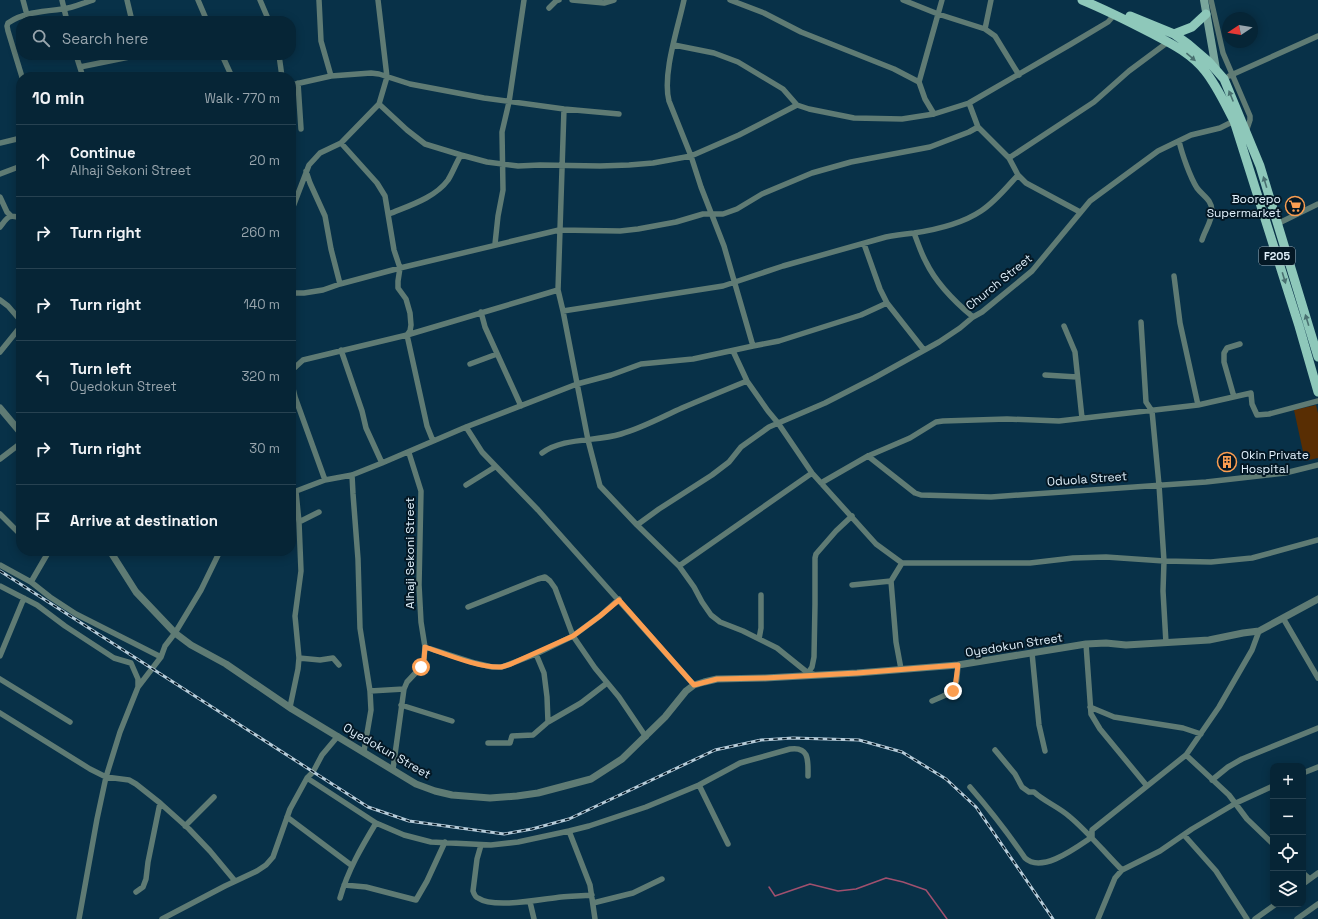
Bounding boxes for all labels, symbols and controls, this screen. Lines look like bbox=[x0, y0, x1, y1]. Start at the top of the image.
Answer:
north arrow bbox=[1222, 12, 1258, 48]
search box bbox=[16, 16, 296, 60]
icon: search bbox=[30, 27, 52, 49]
text: Search here bbox=[62, 29, 148, 48]
one-way arrow bbox=[1185, 52, 1196, 61]
text: 10 min bbox=[32, 87, 85, 109]
text: Walk · 770 m bbox=[205, 90, 280, 107]
one-way arrow bbox=[1228, 91, 1234, 102]
text: Continue bbox=[70, 143, 136, 162]
icon: ahead bbox=[32, 150, 54, 172]
text: 20 m bbox=[249, 152, 280, 169]
text: Alhaji Sekoni Street bbox=[70, 162, 191, 179]
one-way arrow bbox=[1261, 176, 1267, 188]
place label: Boorepo Supermarket bbox=[1207, 191, 1281, 221]
supermarket icon: Boorepo Supermarket bbox=[1284, 195, 1306, 217]
icon: right bbox=[32, 222, 54, 244]
text: Turn right bbox=[70, 223, 141, 242]
text: 260 m bbox=[241, 224, 280, 241]
road number: F205 bbox=[1259, 247, 1295, 265]
street label: Church Street bbox=[963, 250, 1035, 314]
one-way arrow bbox=[1281, 273, 1287, 285]
icon: right bbox=[32, 294, 54, 316]
text: Turn right bbox=[70, 295, 141, 314]
text: 140 m bbox=[244, 296, 280, 313]
one-way arrow bbox=[1304, 313, 1310, 325]
text: Turn left bbox=[70, 359, 132, 378]
icon: left bbox=[32, 366, 54, 388]
text: 320 m bbox=[241, 368, 280, 385]
text: Oyedokun Street bbox=[70, 378, 177, 395]
icon: right bbox=[32, 438, 54, 460]
text: Turn right bbox=[70, 439, 141, 458]
text: 30 m bbox=[249, 440, 280, 457]
place label: Okin Private Hospital bbox=[1241, 447, 1309, 477]
building icon: Okin Private Hospital bbox=[1216, 451, 1238, 473]
street label: Oduola Street bbox=[1046, 468, 1128, 490]
street label: Alhaji Sekoni Street bbox=[402, 497, 418, 609]
icon: arrive bbox=[32, 510, 54, 532]
text: Arrive at destination bbox=[70, 511, 218, 530]
street label: Oyedokun Street bbox=[964, 629, 1064, 661]
route start bbox=[412, 658, 430, 676]
route end bbox=[944, 682, 962, 700]
street label: Oyedokun Street bbox=[340, 719, 434, 783]
map controls bbox=[1270, 763, 1306, 907]
button: + bbox=[1270, 763, 1306, 799]
button: − bbox=[1270, 799, 1306, 835]
button: locate bbox=[1270, 835, 1306, 871]
button: layers bbox=[1270, 871, 1306, 907]

